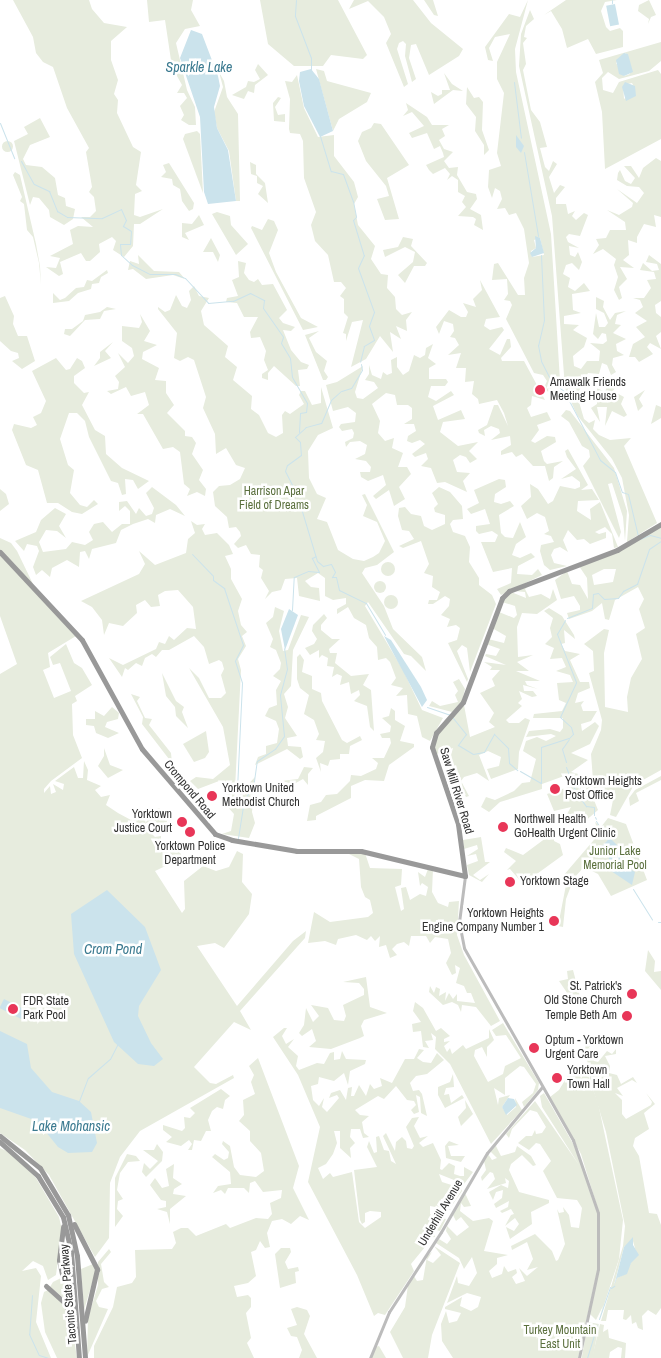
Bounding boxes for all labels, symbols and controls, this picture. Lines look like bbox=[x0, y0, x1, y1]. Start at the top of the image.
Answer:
water label: Sparkle Lake bbox=[165, 59, 233, 75]
place label: Amawalk Friends Meeting House bbox=[550, 376, 626, 404]
marker: Amawalk Friends Meeting House bbox=[534, 384, 546, 396]
park label: Harrison Apar Field of Dreams bbox=[239, 485, 309, 513]
street label: Saw Mill River Road bbox=[436, 746, 476, 836]
street label: Crompond Road bbox=[160, 758, 218, 822]
place label: Yorktown Heights Post Office bbox=[565, 775, 642, 803]
place label: Yorktown United Methodist Church bbox=[222, 782, 300, 810]
marker: Yorktown Heights Post Office bbox=[549, 783, 561, 795]
marker: Yorktown United Methodist Church bbox=[206, 790, 218, 802]
place label: Yorktown Justice Court bbox=[114, 808, 172, 836]
place label: Northwell Health GoHealth Urgent Clinic bbox=[514, 813, 616, 841]
marker: Yorktown Justice Court bbox=[176, 816, 188, 828]
marker: Northwell Health GoHealth Urgent Clinic bbox=[496, 820, 510, 834]
marker: Yorktown Police Department bbox=[184, 826, 196, 838]
place label: Yorktown Police Department bbox=[155, 840, 225, 868]
park label: Junior Lake Memorial Pool bbox=[583, 845, 647, 873]
place label: Yorktown Stage bbox=[520, 875, 589, 889]
marker: Yorktown Stage bbox=[504, 876, 516, 888]
place label: Yorktown Heights Engine Company Number 1 bbox=[422, 907, 544, 935]
marker: Yorktown Heights Engine Company Number 1 bbox=[548, 915, 560, 927]
water label: Crom Pond bbox=[84, 941, 142, 957]
place label: St. Patrick's Old Stone Church bbox=[544, 980, 622, 1008]
marker: St. Patrick's Old Stone Church bbox=[626, 988, 638, 1000]
place label: FDR State Park Pool bbox=[23, 995, 69, 1023]
marker: FDR State Park Pool bbox=[7, 1003, 19, 1015]
place label: Temple Beth Am bbox=[545, 1009, 617, 1023]
marker: Temple Beth Am bbox=[621, 1010, 633, 1022]
place label: Optum - Yorktown Urgent Care bbox=[545, 1034, 624, 1062]
marker: Optum - Yorktown Urgent Care bbox=[527, 1041, 541, 1055]
place label: Yorktown Town Hall bbox=[567, 1064, 610, 1092]
marker: Yorktown Town Hall bbox=[551, 1072, 563, 1084]
water label: Lake Mohansic bbox=[32, 1118, 110, 1134]
street label: Underhill Avenue bbox=[415, 1177, 467, 1249]
street label: Taconic State Parkway bbox=[57, 1243, 81, 1345]
park label: Turkey Mountain East Unit bbox=[524, 1324, 596, 1352]

